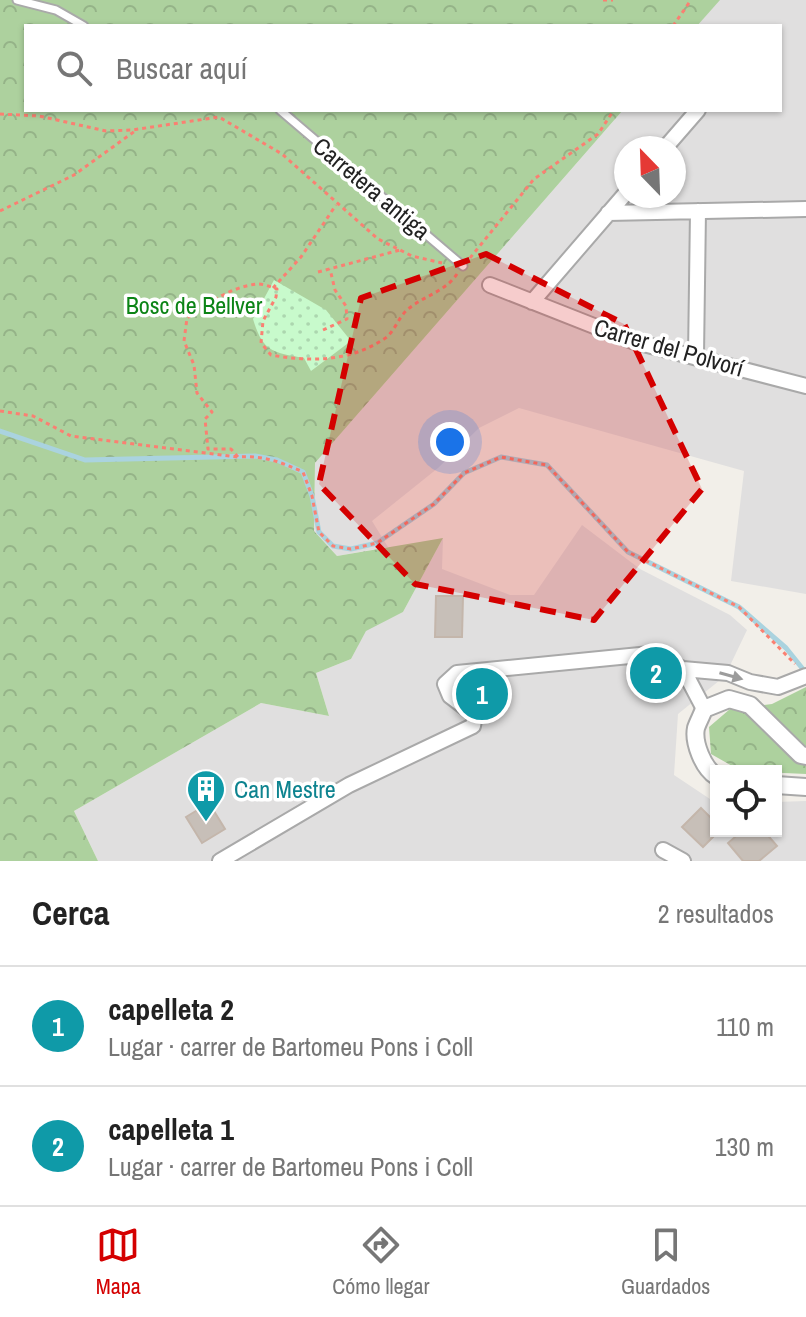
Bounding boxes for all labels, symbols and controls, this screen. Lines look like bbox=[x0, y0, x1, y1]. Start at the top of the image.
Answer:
search box bbox=[24, 24, 782, 112]
icon: search bbox=[52, 46, 96, 90]
text: Buscar aquí bbox=[116, 48, 247, 88]
street label: Carretera antiga bbox=[307, 130, 437, 246]
north arrow bbox=[614, 136, 686, 208]
park label: Bosc de Bellver bbox=[126, 289, 263, 321]
street label: Carrer del Polvorí bbox=[590, 310, 748, 384]
your location bbox=[430, 422, 470, 462]
pin: 2 bbox=[630, 643, 682, 703]
pin: 1 bbox=[456, 664, 508, 724]
one-way arrow bbox=[719, 670, 743, 683]
map controls bbox=[710, 765, 782, 837]
button: locate bbox=[710, 765, 782, 837]
building icon: Can Mestre bbox=[185, 768, 227, 823]
place label: Can Mestre bbox=[234, 773, 336, 805]
text: Cerca bbox=[32, 890, 110, 936]
text: 2 resultados bbox=[658, 896, 774, 931]
text: capelleta 2 bbox=[108, 989, 234, 1029]
text: 1 bbox=[52, 1009, 64, 1044]
text: 110 m bbox=[716, 1009, 774, 1044]
text: Lugar · carrer de Bartomeu Pons i Coll bbox=[108, 1029, 473, 1064]
text: capelleta 1 bbox=[108, 1109, 234, 1149]
text: 2 bbox=[52, 1129, 64, 1164]
text: 130 m bbox=[715, 1129, 774, 1164]
text: Lugar · carrer de Bartomeu Pons i Coll bbox=[108, 1149, 473, 1184]
tab: Mapa bbox=[96, 1223, 141, 1301]
tab: Cómo llegar bbox=[332, 1223, 430, 1301]
tab: Guardados bbox=[621, 1223, 710, 1301]

